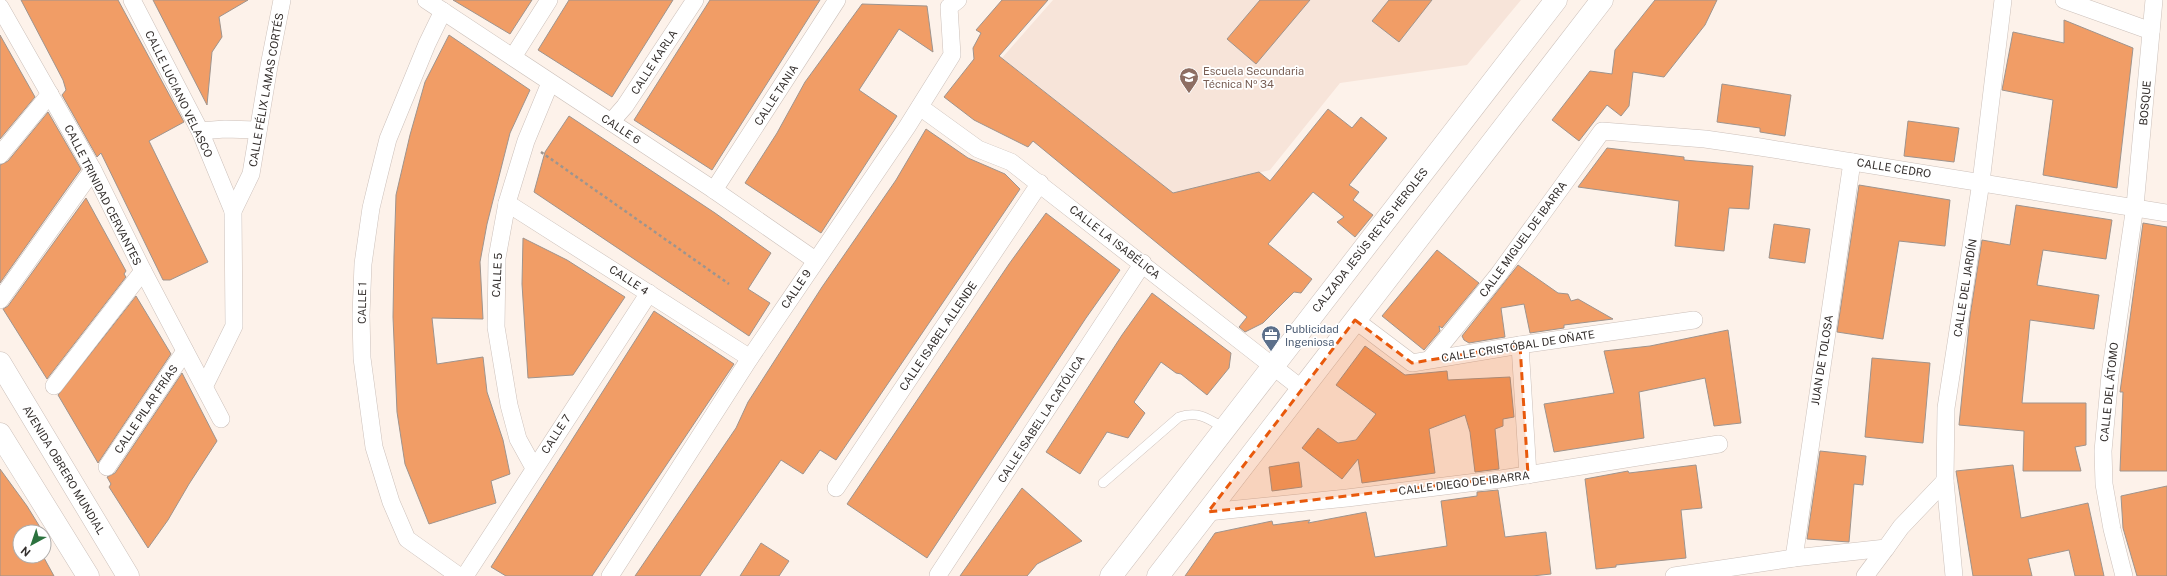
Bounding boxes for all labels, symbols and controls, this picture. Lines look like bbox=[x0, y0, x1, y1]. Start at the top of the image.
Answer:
street label: CALLE FÉLIX LAMAS CORTÉS bbox=[246, 12, 285, 168]
street label: CALLE KARLA bbox=[629, 27, 679, 97]
street label: CALLE LUCIANO VELASCO bbox=[143, 29, 215, 159]
street label: CALLE TANIA bbox=[752, 62, 800, 128]
place label: Escuela Secundaria Técnica Nº 34 bbox=[1203, 65, 1304, 90]
school or university icon: Escuela Secundaria Técnica Nº 34 bbox=[1178, 66, 1200, 94]
street label: BOSQUE bbox=[2137, 80, 2153, 126]
street label: CALLE 6 bbox=[599, 112, 643, 146]
street label: CALLE TRINIDAD CERVANTES bbox=[62, 123, 144, 267]
street label: CALLE CEDRO bbox=[1856, 156, 1932, 180]
street label: CALZADA JESÚS REYES HEROLES bbox=[1309, 165, 1430, 315]
street label: CALLE MIGUEL DE IBARRA bbox=[1477, 179, 1569, 299]
street label: CALLE LA ISABÉLICA bbox=[1067, 202, 1163, 281]
street label: CALLE DEL JARDÍN bbox=[1950, 238, 1979, 338]
street label: CALLE 5 bbox=[490, 252, 504, 298]
street label: CALLE 4 bbox=[607, 263, 651, 297]
street label: CALLE 9 bbox=[779, 267, 813, 311]
street label: CALLE ISABEL ALLENDE bbox=[897, 279, 979, 393]
street label: CALLE 1 bbox=[356, 282, 368, 324]
street label: JUAN DE TOLOSA bbox=[1809, 314, 1835, 406]
place label: Publicidad Ingeniosa bbox=[1285, 323, 1339, 348]
office icon: Publicidad Ingeniosa bbox=[1260, 324, 1282, 352]
street label: CALLE CRISTÓBAL DE OÑATE bbox=[1440, 327, 1596, 364]
street label: CALLE DEL ÁTOMO bbox=[2097, 341, 2120, 442]
street label: CALLE ISABEL LA CATÓLICA bbox=[994, 352, 1087, 485]
street label: CALLE PILAR FRÍAS bbox=[111, 362, 180, 456]
street label: AVENIDA OBRERO MUNDIAL bbox=[21, 403, 107, 537]
street label: CALLE 7 bbox=[539, 412, 573, 456]
street label: CALLE DIEGO DE IBARRA bbox=[1398, 469, 1530, 497]
north arrow bbox=[12, 524, 52, 564]
text: N bbox=[18, 544, 33, 559]

